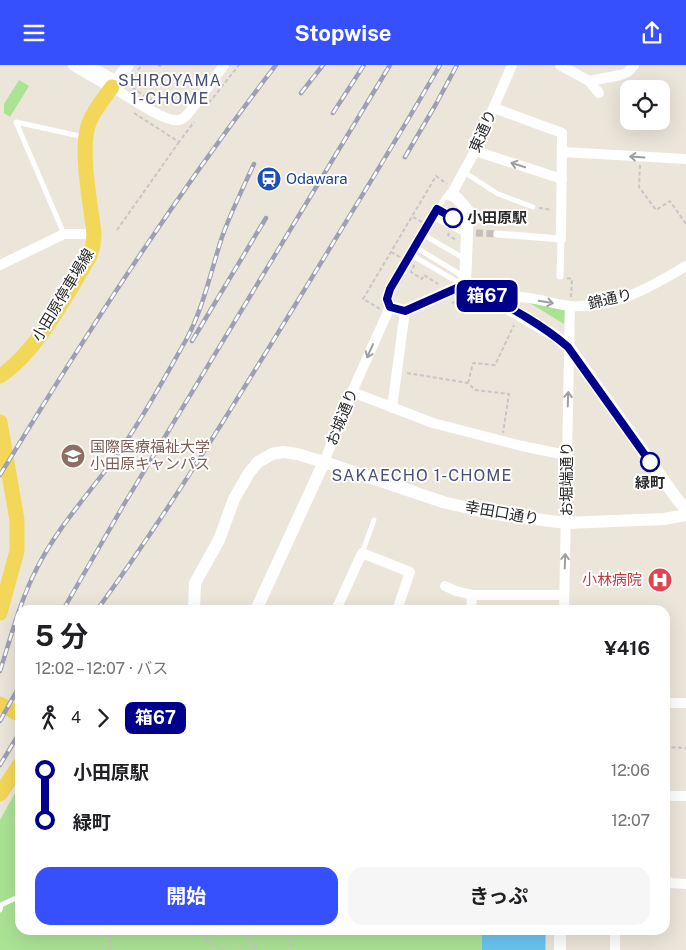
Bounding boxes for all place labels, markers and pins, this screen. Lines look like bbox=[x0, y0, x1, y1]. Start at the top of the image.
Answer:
station icon: Odawara bbox=[256, 166, 282, 192]
place label: Odawara bbox=[286, 170, 348, 187]
marker: 小田原駅 bbox=[443, 208, 463, 228]
place label: 小田原駅 bbox=[467, 209, 527, 226]
place label: 国際医療福祉大学 小田原キャンパス bbox=[90, 438, 210, 472]
school or university icon: 国際医療福祉大学 小田原キャンパス bbox=[60, 443, 86, 469]
marker: 緑町 bbox=[640, 452, 660, 472]
place label: 緑町 bbox=[635, 474, 665, 491]
hospital icon: 小林病院 bbox=[647, 567, 673, 593]
place label: 小林病院 bbox=[582, 571, 642, 588]

